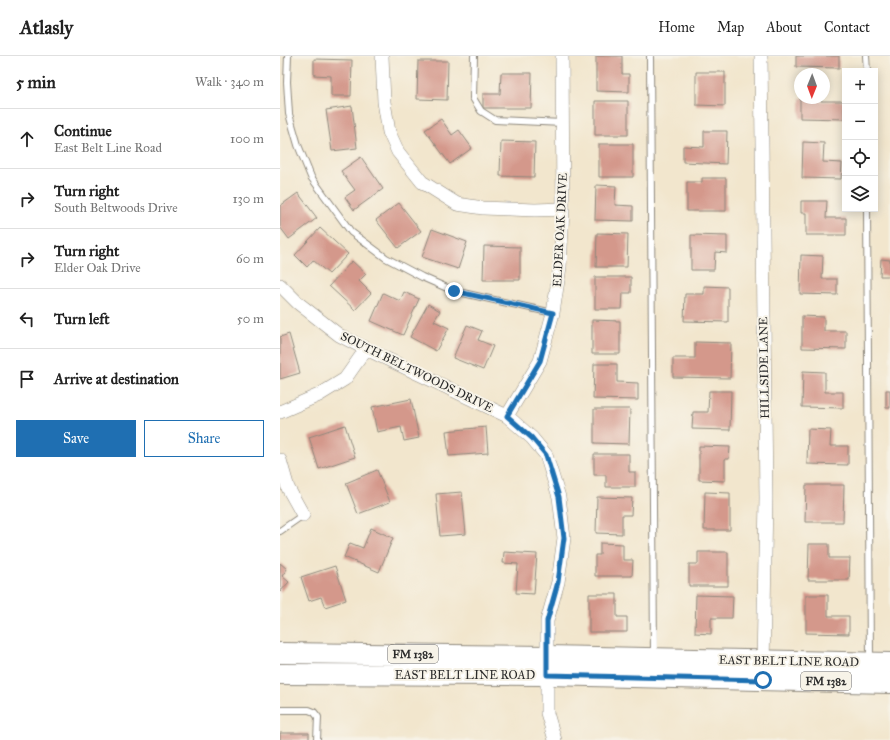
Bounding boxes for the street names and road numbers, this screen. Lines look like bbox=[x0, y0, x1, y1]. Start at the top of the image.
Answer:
street label: ELDER OAK DRIVE bbox=[550, 172, 570, 288]
street label: HILLSIDE LANE bbox=[756, 317, 772, 419]
street label: SOUTH BELTWOODS DRIVE bbox=[338, 329, 496, 415]
road number: FM 1382 bbox=[388, 645, 438, 663]
street label: EAST BELT LINE ROAD bbox=[719, 653, 859, 669]
street label: EAST BELT LINE ROAD bbox=[395, 668, 535, 682]
road number: FM 1382 bbox=[801, 672, 851, 690]

